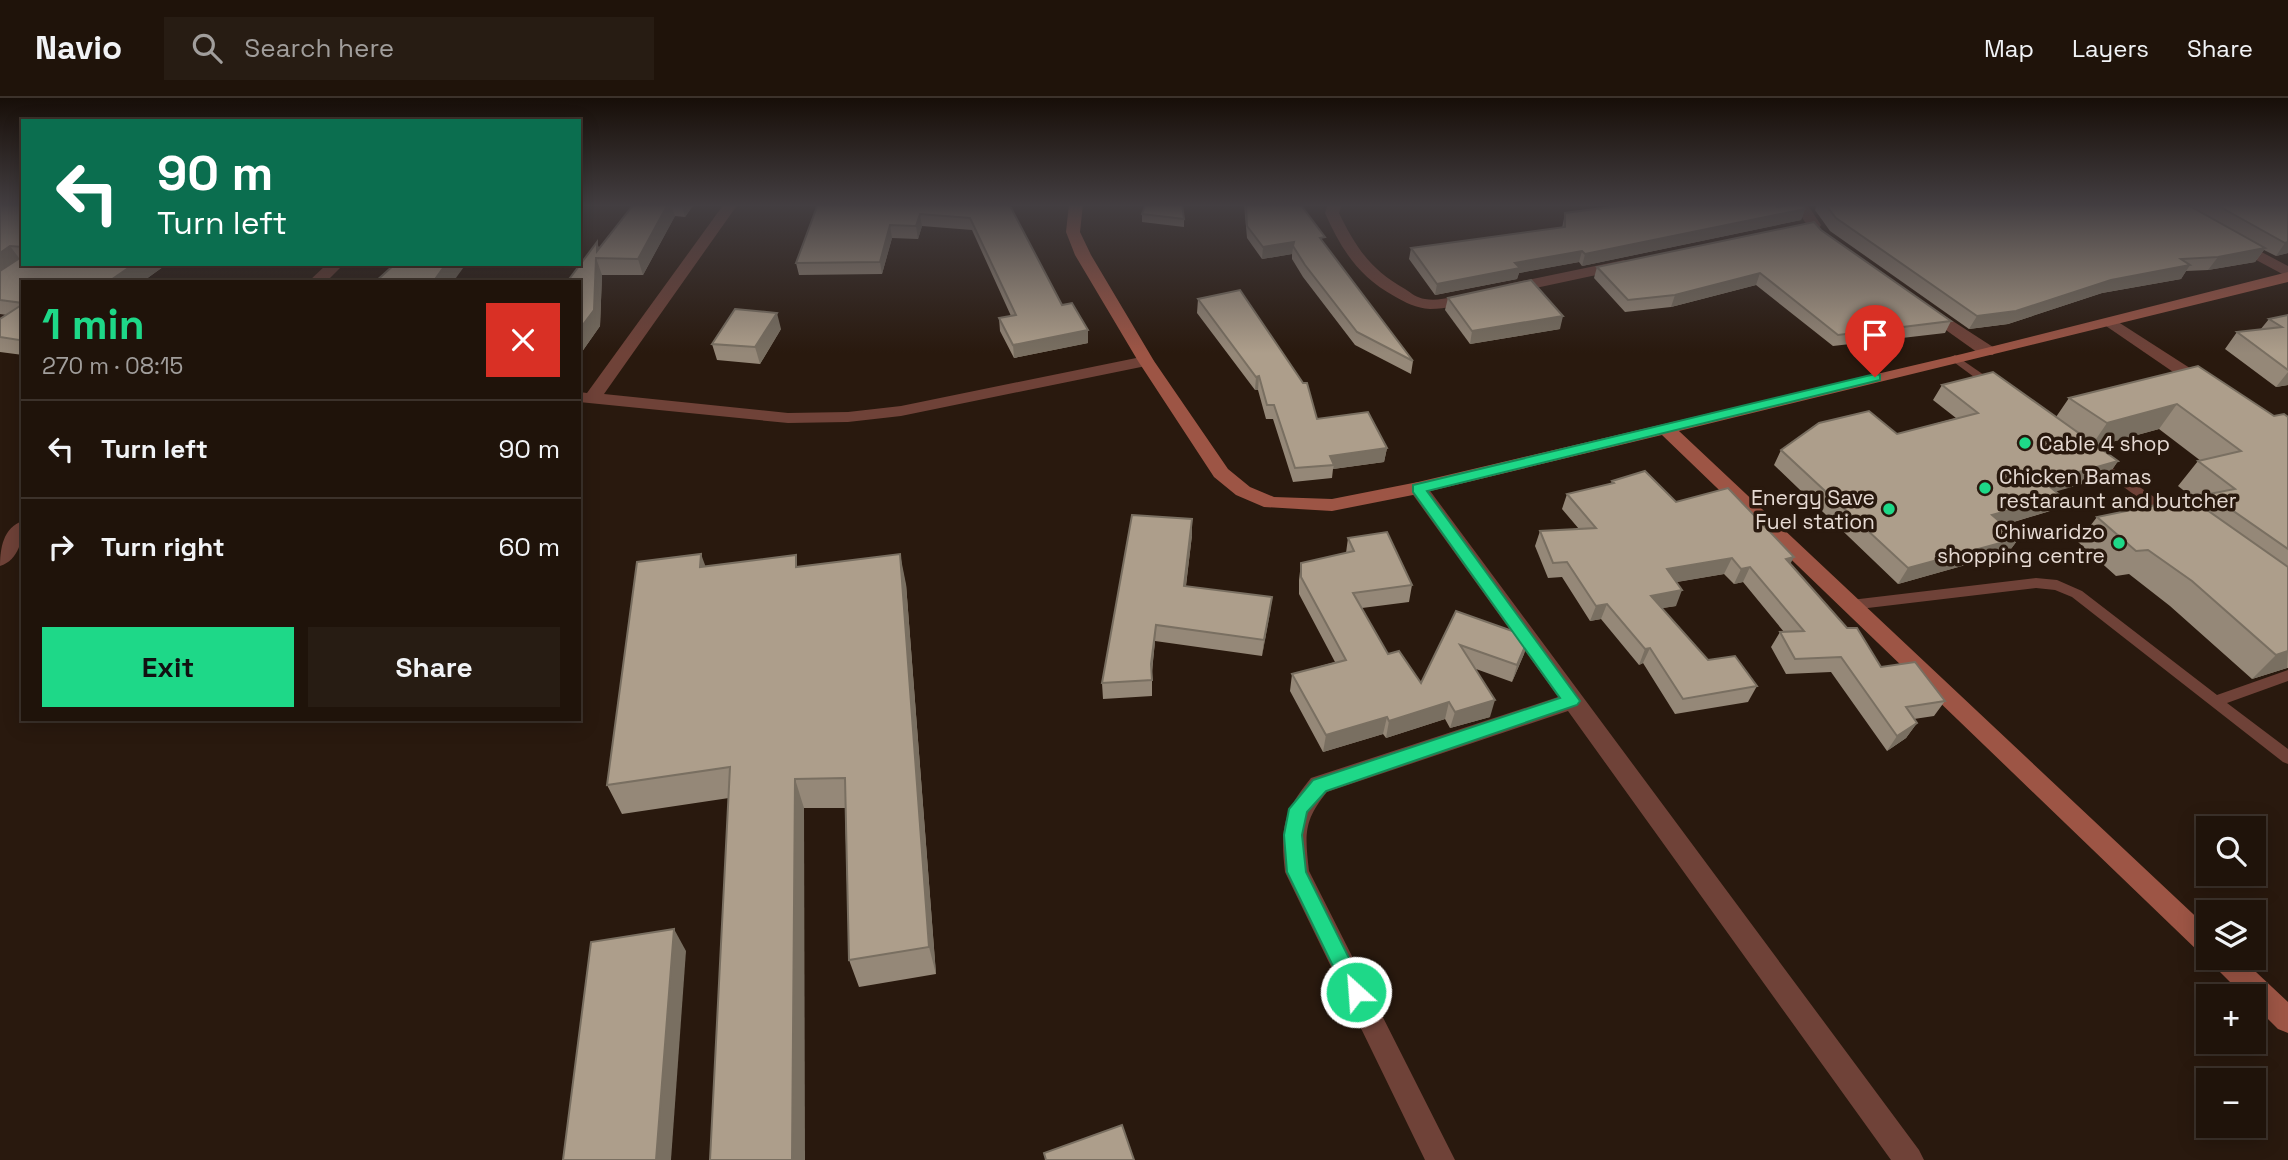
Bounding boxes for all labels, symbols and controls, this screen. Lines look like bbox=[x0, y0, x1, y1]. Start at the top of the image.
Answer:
search box bbox=[164, 17, 654, 80]
text: Navio bbox=[35, 27, 122, 69]
icon: search bbox=[188, 29, 226, 67]
text: Search here bbox=[244, 31, 394, 65]
text: Map bbox=[1984, 33, 2034, 64]
text: Layers bbox=[2072, 33, 2149, 64]
text: Share bbox=[2187, 33, 2253, 64]
text: 90 m bbox=[157, 142, 273, 204]
icon: left bbox=[42, 147, 133, 238]
text: Turn left bbox=[157, 203, 287, 243]
text: 1 min bbox=[42, 298, 145, 351]
button: close bbox=[486, 303, 560, 377]
pin bbox=[1845, 305, 1905, 377]
icon: arrive bbox=[1856, 316, 1894, 354]
text: 270 m · 08:15 bbox=[42, 351, 183, 381]
icon: left bbox=[42, 430, 80, 468]
place label: Cable 4 shop bbox=[2039, 430, 2170, 457]
text: Turn left bbox=[101, 432, 208, 466]
text: 90 m bbox=[498, 432, 560, 466]
marker: Cable 4 shop bbox=[2017, 435, 2033, 451]
place label: Chicken Bamas restaraunt and butcher bbox=[1999, 463, 2237, 514]
marker: Chicken Bamas restaraunt and butcher bbox=[1977, 480, 1993, 496]
place label: Energy Save Fuel station bbox=[1751, 484, 1875, 535]
marker: Energy Save Fuel station bbox=[1881, 501, 1897, 517]
place label: Chiwaridzo shopping centre bbox=[1937, 518, 2105, 569]
icon: right bbox=[42, 528, 80, 566]
text: Turn right bbox=[101, 530, 225, 564]
text: 60 m bbox=[498, 530, 560, 564]
marker: Chiwaridzo shopping centre bbox=[2111, 535, 2127, 551]
button: Exit bbox=[42, 627, 294, 707]
button: Share bbox=[308, 627, 560, 707]
map controls bbox=[2196, 816, 2266, 1138]
button: search bbox=[2196, 816, 2266, 886]
button: layers bbox=[2196, 900, 2266, 970]
position arrow bbox=[1319, 955, 1393, 1029]
button: + bbox=[2196, 984, 2266, 1054]
button: − bbox=[2196, 1068, 2266, 1138]

